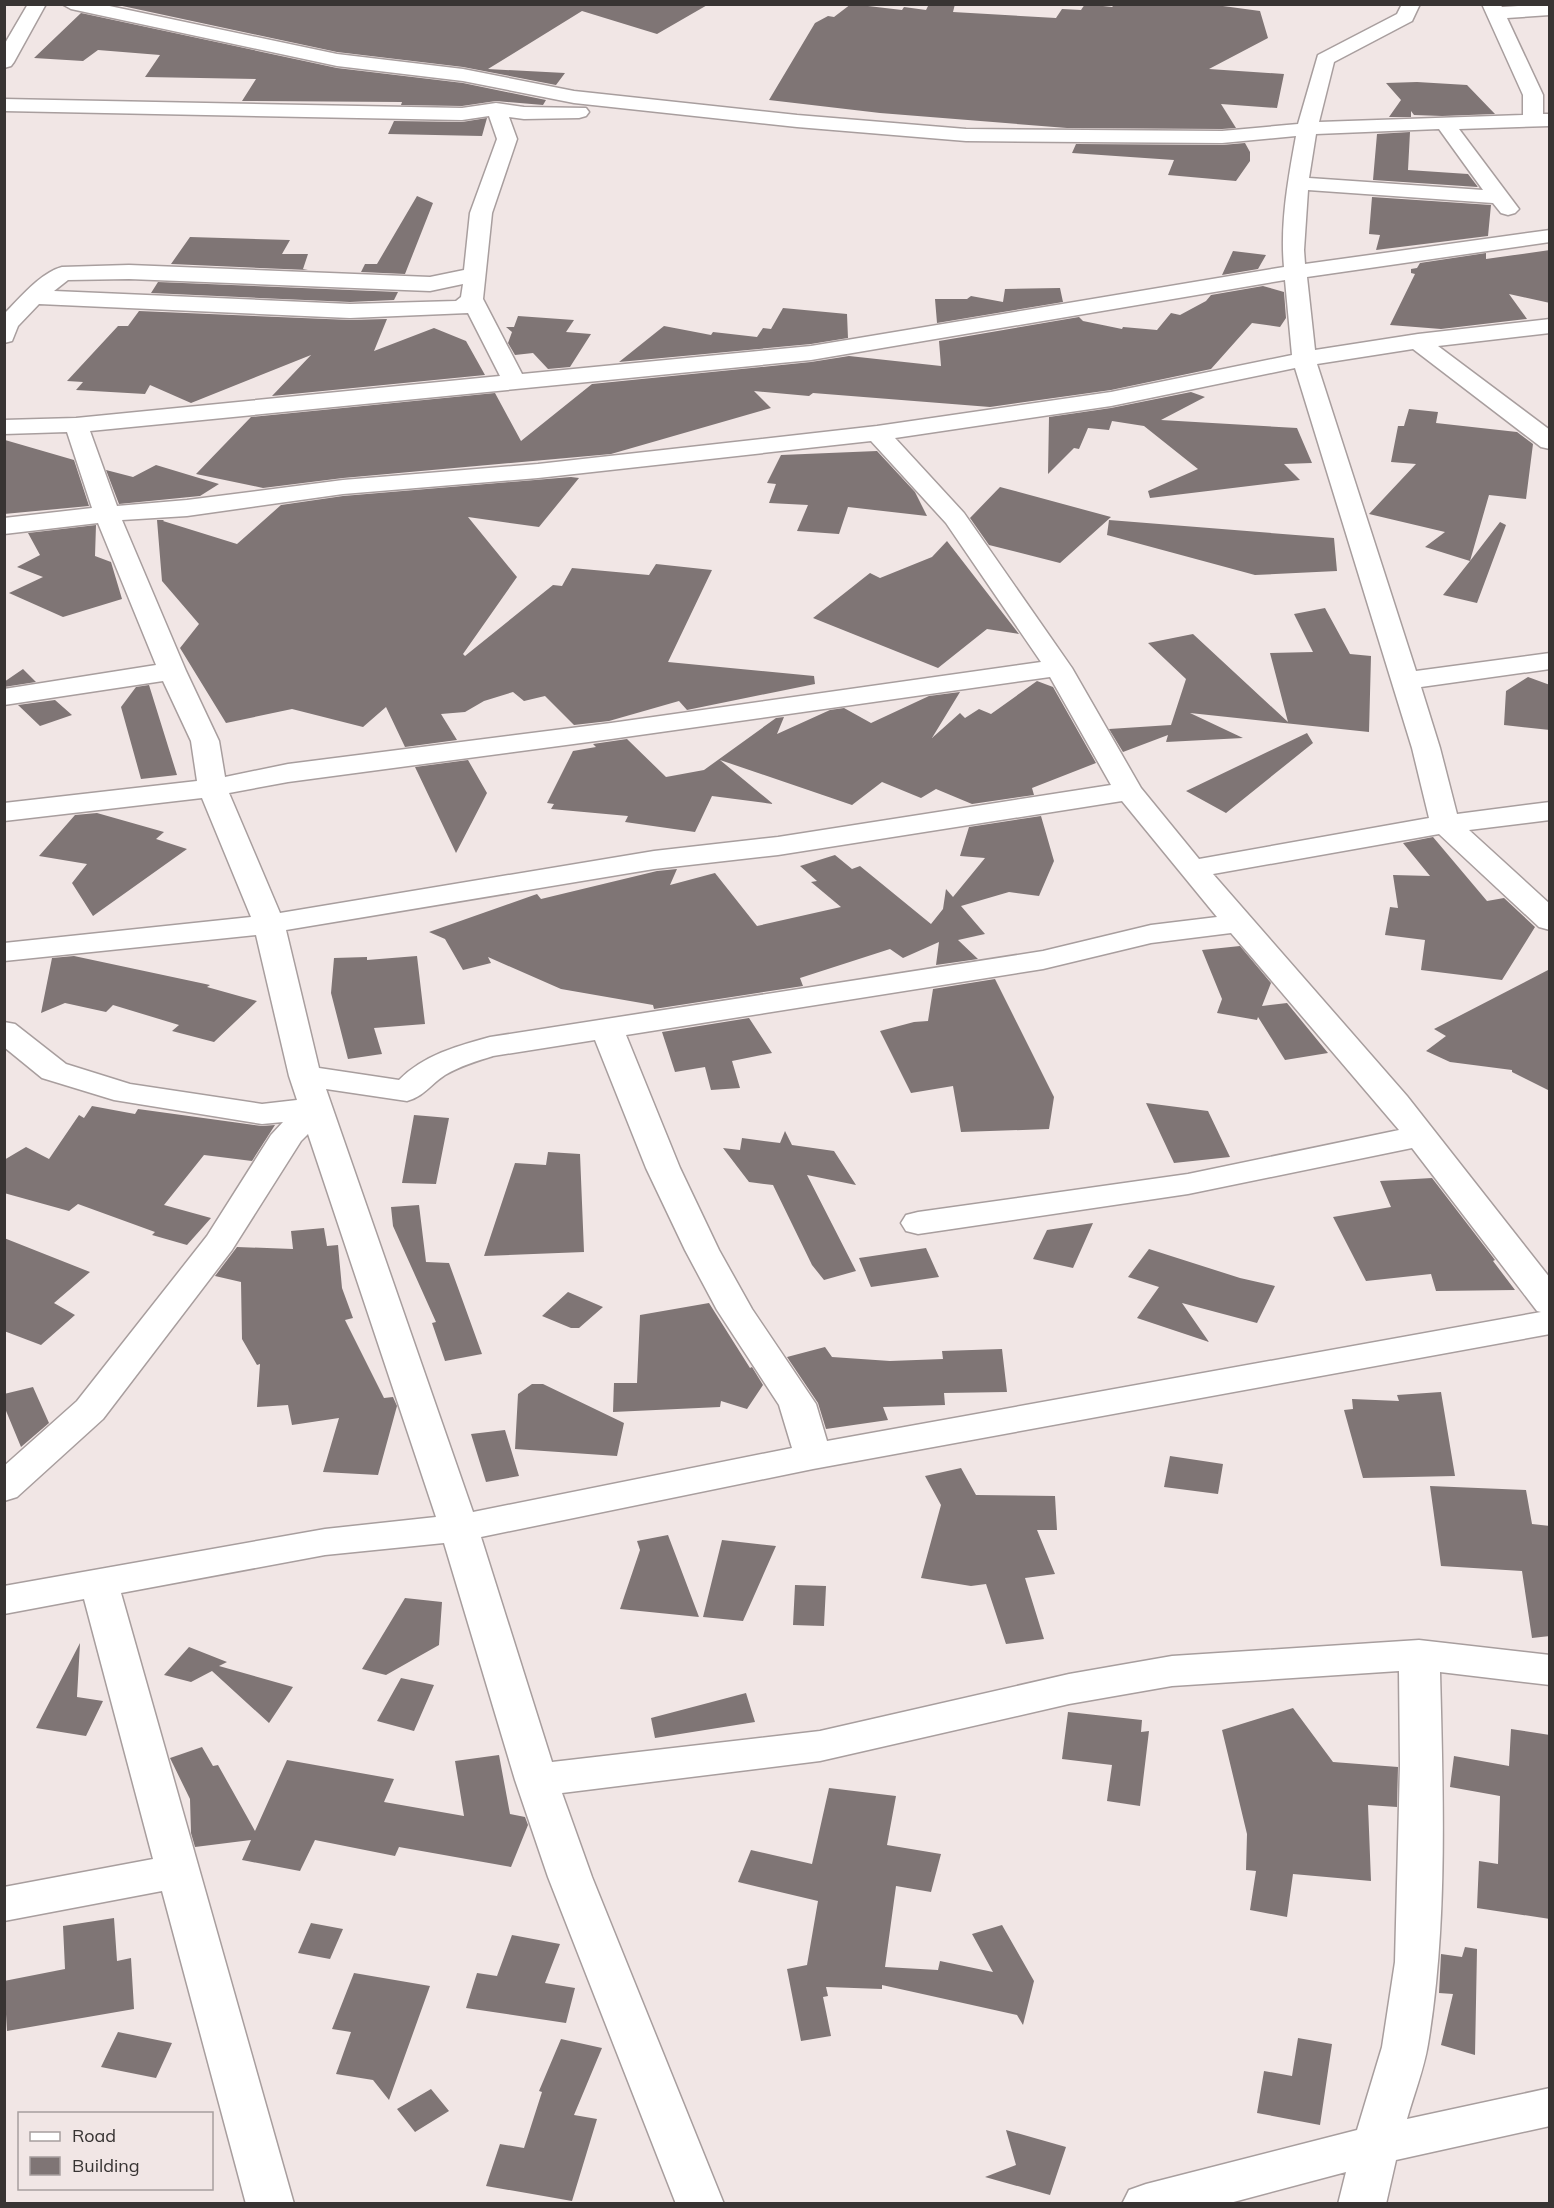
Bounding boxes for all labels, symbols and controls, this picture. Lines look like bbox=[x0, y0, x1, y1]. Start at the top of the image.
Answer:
legend bbox=[18, 2112, 213, 2190]
text: Road bbox=[72, 2124, 116, 2147]
text: Building bbox=[72, 2154, 140, 2177]

